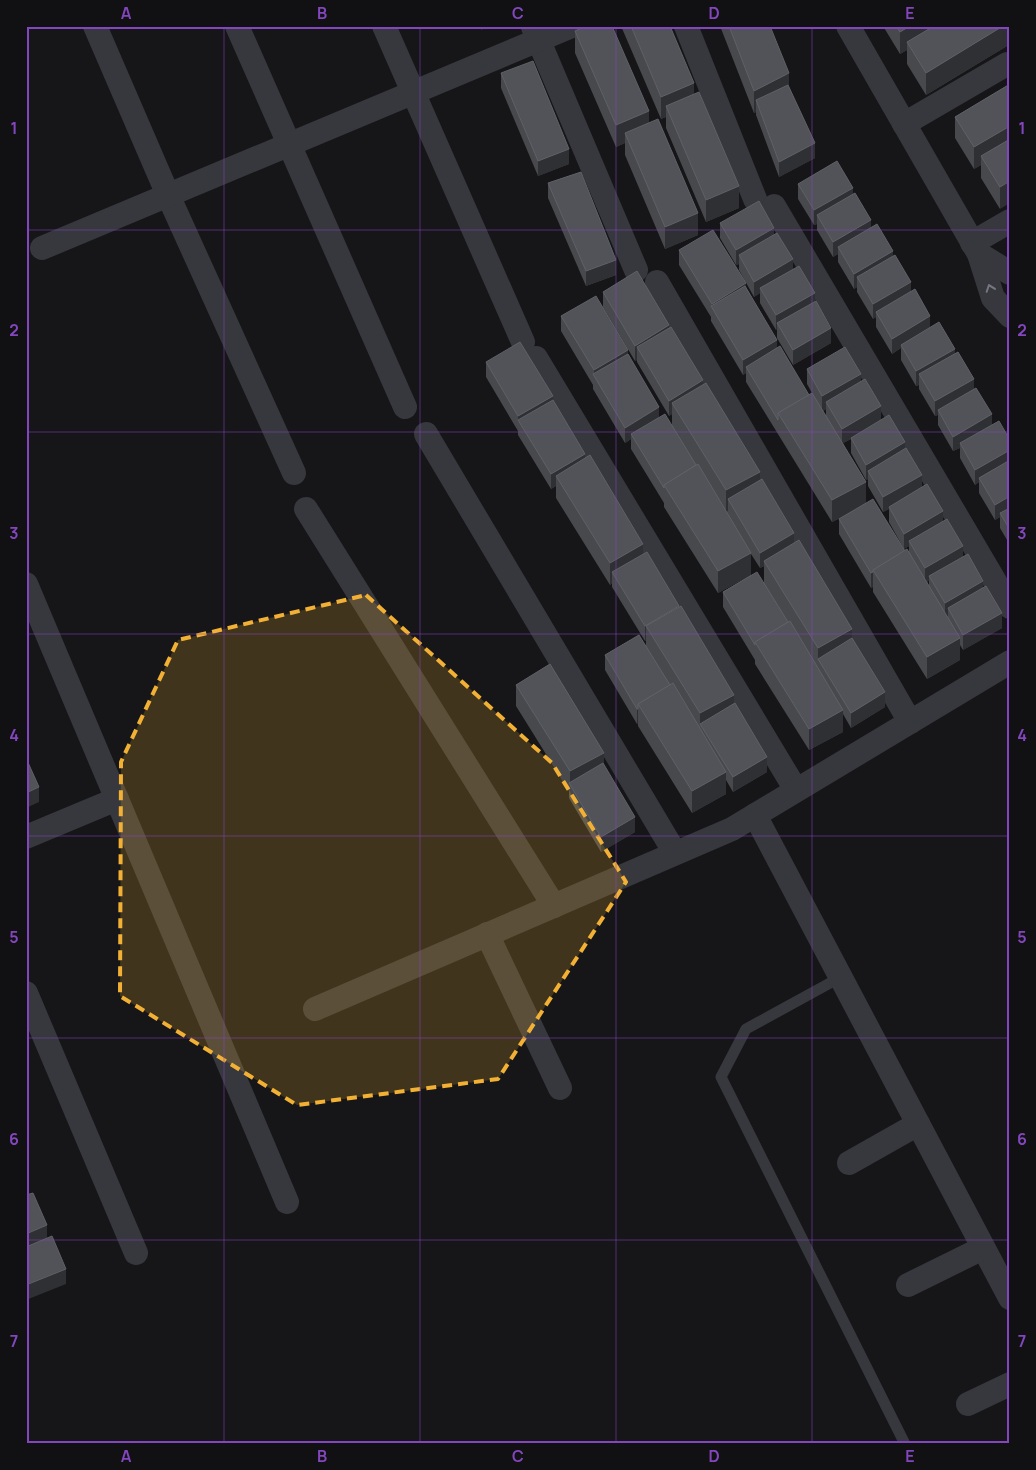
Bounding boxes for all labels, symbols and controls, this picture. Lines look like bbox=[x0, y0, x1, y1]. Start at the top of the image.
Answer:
text: A bbox=[121, 2, 132, 24]
text: B bbox=[317, 2, 327, 24]
text: C bbox=[512, 2, 524, 24]
text: D bbox=[708, 2, 720, 24]
text: E bbox=[905, 2, 915, 24]
text: 1 bbox=[10, 117, 18, 139]
text: 1 bbox=[1018, 117, 1026, 139]
one-way arrow bbox=[986, 284, 996, 292]
text: 2 bbox=[9, 319, 19, 341]
text: 2 bbox=[1017, 319, 1027, 341]
text: 3 bbox=[9, 522, 19, 544]
text: 3 bbox=[1017, 522, 1027, 544]
text: 4 bbox=[9, 724, 19, 746]
text: 4 bbox=[1017, 724, 1027, 746]
text: 5 bbox=[9, 926, 19, 948]
text: 5 bbox=[1017, 926, 1027, 948]
text: 6 bbox=[9, 1128, 19, 1150]
text: 6 bbox=[1017, 1128, 1027, 1150]
text: 7 bbox=[10, 1330, 18, 1352]
text: 7 bbox=[1018, 1330, 1026, 1352]
text: A bbox=[121, 1445, 132, 1467]
text: B bbox=[317, 1445, 327, 1467]
text: C bbox=[512, 1445, 524, 1467]
text: D bbox=[708, 1445, 720, 1467]
text: E bbox=[905, 1445, 915, 1467]

